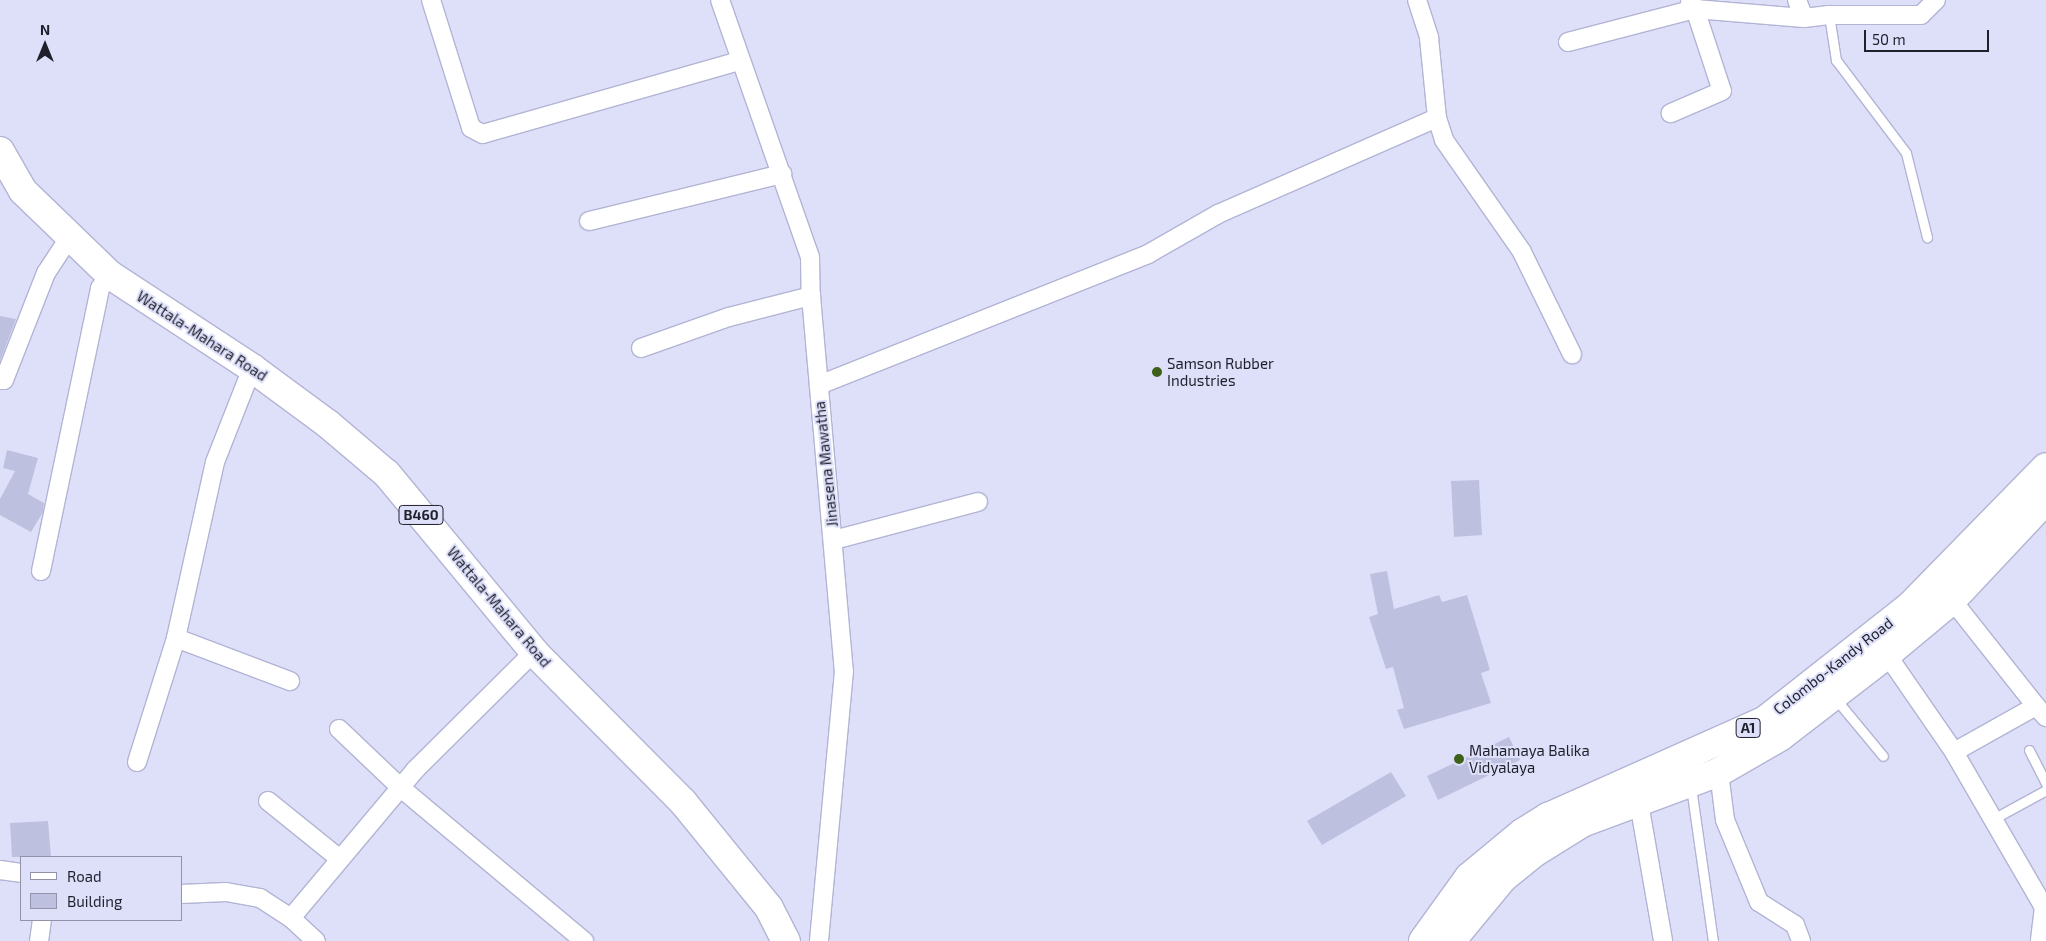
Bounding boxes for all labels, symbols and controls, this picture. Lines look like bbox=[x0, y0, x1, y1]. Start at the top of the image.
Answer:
north arrow bbox=[20, 20, 70, 70]
scale bar bbox=[1866, 20, 1991, 52]
text: N bbox=[40, 21, 50, 38]
text: 50 m bbox=[1872, 30, 1906, 48]
street label: Wattala-Mahara Road bbox=[133, 287, 271, 385]
place label: Samson Rubber Industries bbox=[1167, 354, 1274, 389]
marker: Samson Rubber Industries bbox=[1151, 366, 1163, 378]
street label: Jinasena Mawatha bbox=[810, 400, 842, 528]
road number: B460 bbox=[398, 504, 444, 526]
street label: Wattala-Mahara Road bbox=[443, 543, 555, 671]
street label: Colombo-Kandy Road bbox=[1769, 614, 1897, 718]
road number: A1 bbox=[1736, 716, 1760, 740]
place label: Mahamaya Balika Vidyalaya bbox=[1469, 741, 1590, 776]
marker: Mahamaya Balika Vidyalaya bbox=[1453, 753, 1465, 765]
legend bbox=[20, 856, 182, 921]
text: Road bbox=[67, 867, 102, 885]
text: Building bbox=[67, 892, 122, 910]

